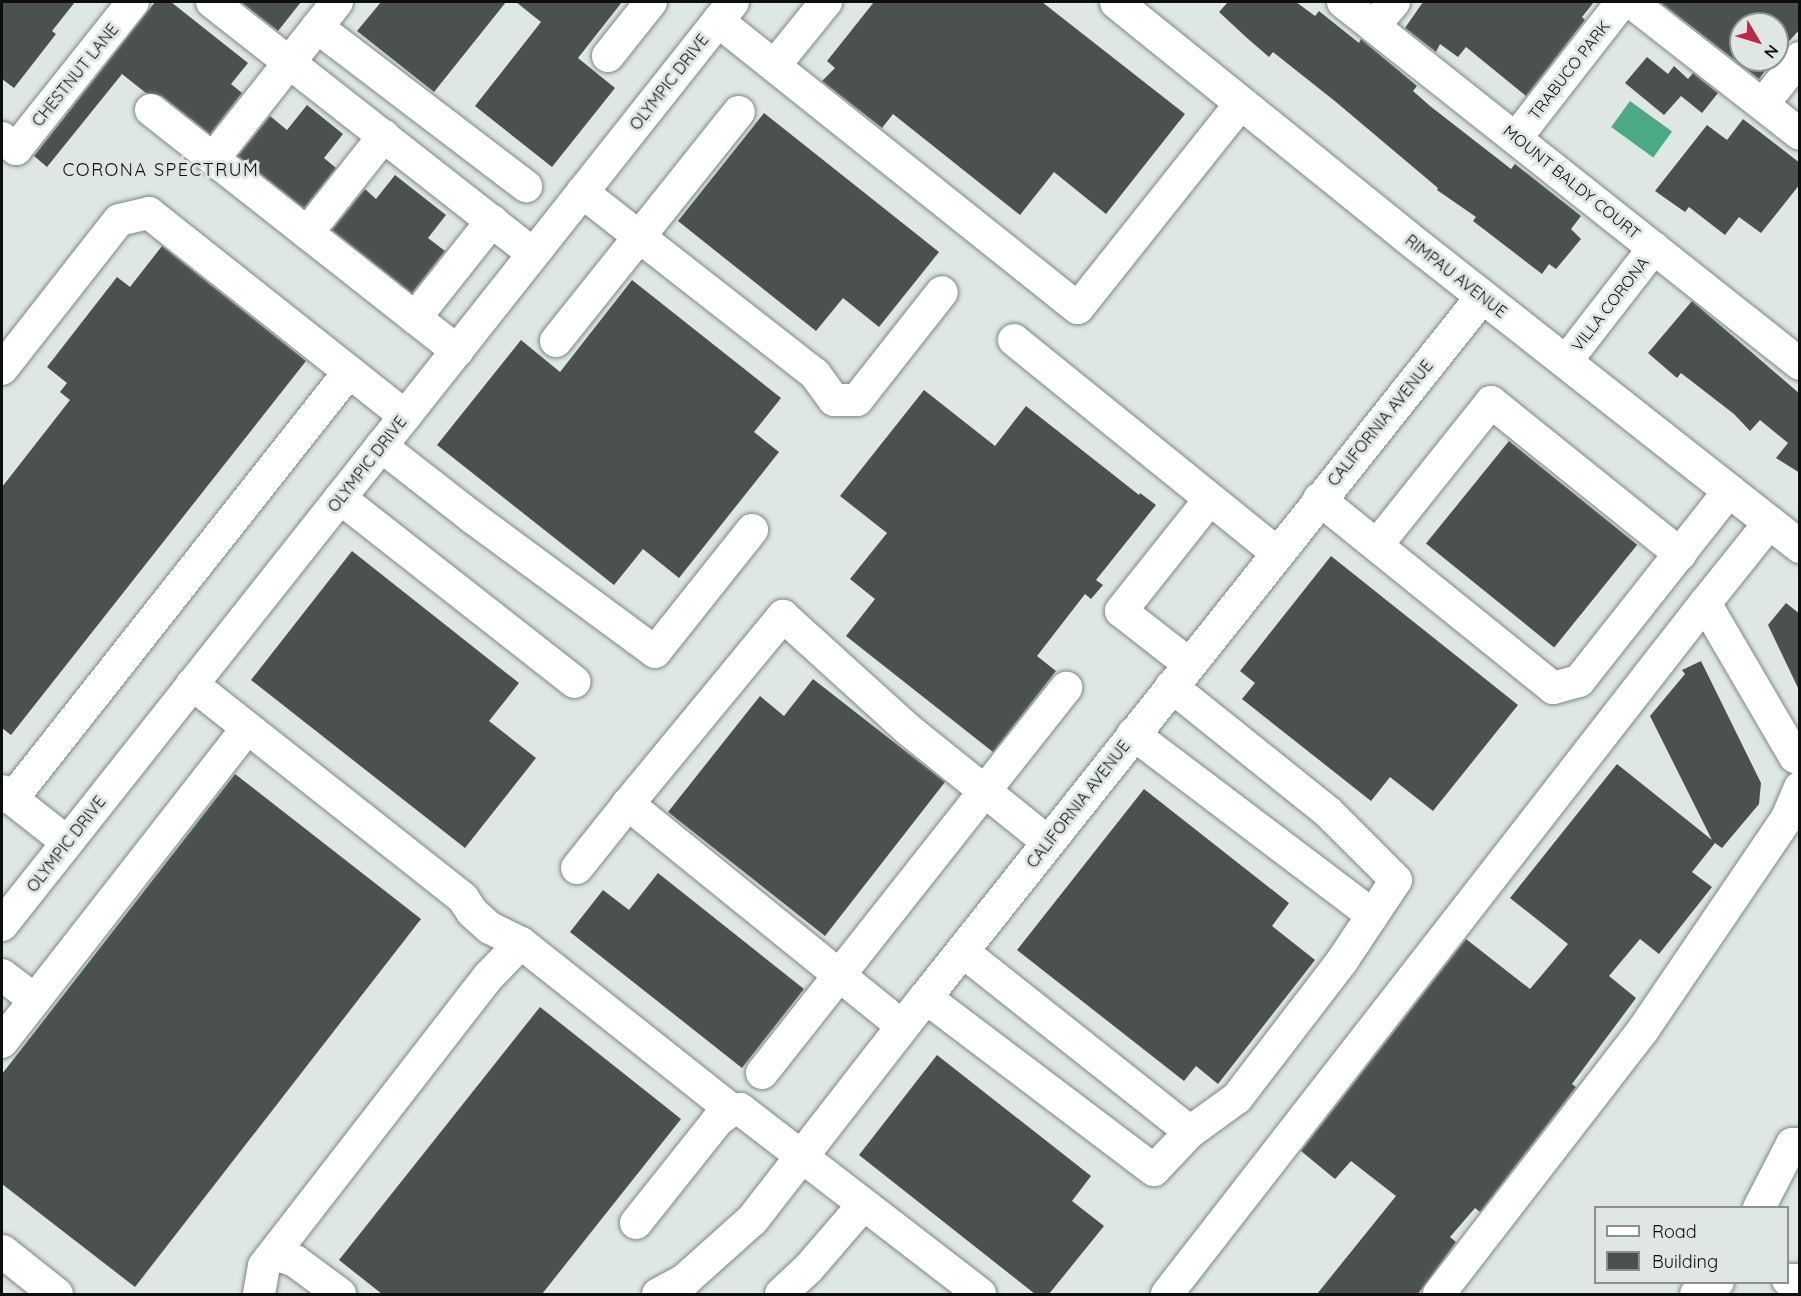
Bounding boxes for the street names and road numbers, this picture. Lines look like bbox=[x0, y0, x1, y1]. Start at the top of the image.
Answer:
street label: TRABUCO PARK bbox=[1524, 17, 1614, 123]
street label: CHESTNUT LANE bbox=[28, 20, 122, 130]
street label: OLYMPIC DRIVE bbox=[626, 30, 712, 134]
street label: MOUNT BALDY COURT bbox=[1500, 121, 1644, 243]
street label: RIMPAU AVENUE bbox=[1401, 230, 1511, 322]
street label: VILLA CORONA bbox=[1567, 253, 1653, 355]
street label: CALIFORNIA AVENUE bbox=[1323, 356, 1437, 490]
street label: OLYMPIC DRIVE bbox=[324, 412, 410, 516]
street label: CALIFORNIA AVENUE bbox=[1022, 736, 1134, 872]
street label: OLYMPIC DRIVE bbox=[23, 792, 109, 896]

